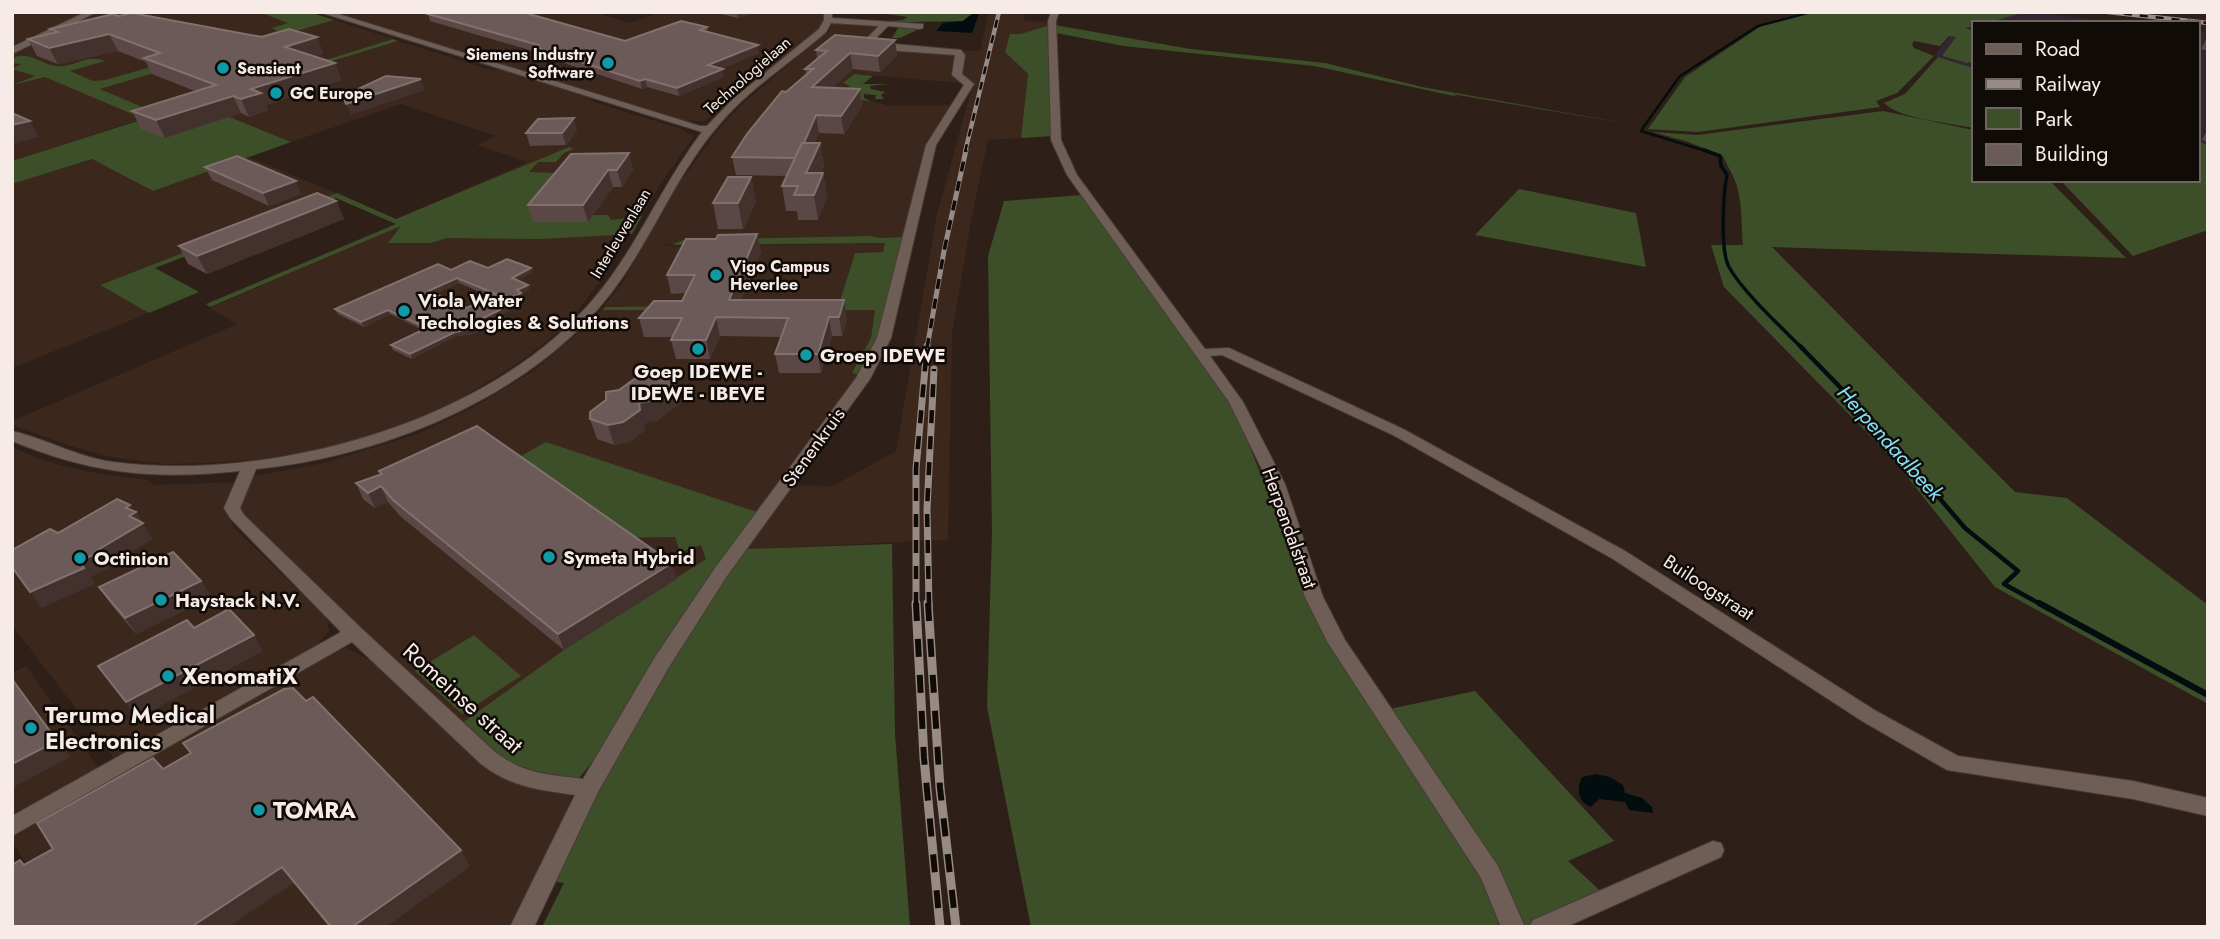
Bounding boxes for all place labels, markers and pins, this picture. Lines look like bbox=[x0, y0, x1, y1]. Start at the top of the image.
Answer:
place label: Siemens Industry Software bbox=[466, 43, 595, 84]
marker: Siemens Industry Software bbox=[600, 55, 616, 71]
place label: Sensient bbox=[237, 57, 301, 80]
marker: Sensient bbox=[215, 60, 231, 76]
place label: GC Europe bbox=[290, 82, 373, 105]
marker: GC Europe bbox=[268, 85, 284, 101]
place label: Vigo Campus Heverlee bbox=[729, 255, 830, 296]
marker: Vigo Campus Heverlee bbox=[708, 267, 724, 283]
place label: Viola Water Techologies & Solutions bbox=[417, 287, 629, 336]
marker: Viola Water Techologies & Solutions bbox=[396, 303, 412, 319]
marker: Goep IDEWE - IDEWE - IBEVE bbox=[690, 341, 706, 357]
place label: Groep IDEWE bbox=[820, 342, 946, 369]
marker: Groep IDEWE bbox=[798, 347, 814, 363]
place label: Goep IDEWE - IDEWE - IBEVE bbox=[631, 358, 765, 407]
place label: Symeta Hybrid bbox=[563, 544, 695, 571]
place label: Octinion bbox=[94, 545, 169, 572]
marker: Symeta Hybrid bbox=[541, 549, 557, 565]
marker: Octinion bbox=[72, 550, 88, 566]
place label: Haystack N.V. bbox=[175, 587, 300, 614]
marker: Haystack N.V. bbox=[153, 592, 169, 608]
place label: XenomatiX bbox=[182, 659, 298, 693]
marker: XenomatiX bbox=[160, 668, 176, 684]
place label: Terumo Medical Electronics bbox=[45, 698, 215, 758]
marker: Terumo Medical Electronics bbox=[23, 720, 39, 736]
place label: TOMRA bbox=[273, 793, 356, 827]
marker: TOMRA bbox=[251, 802, 267, 818]

